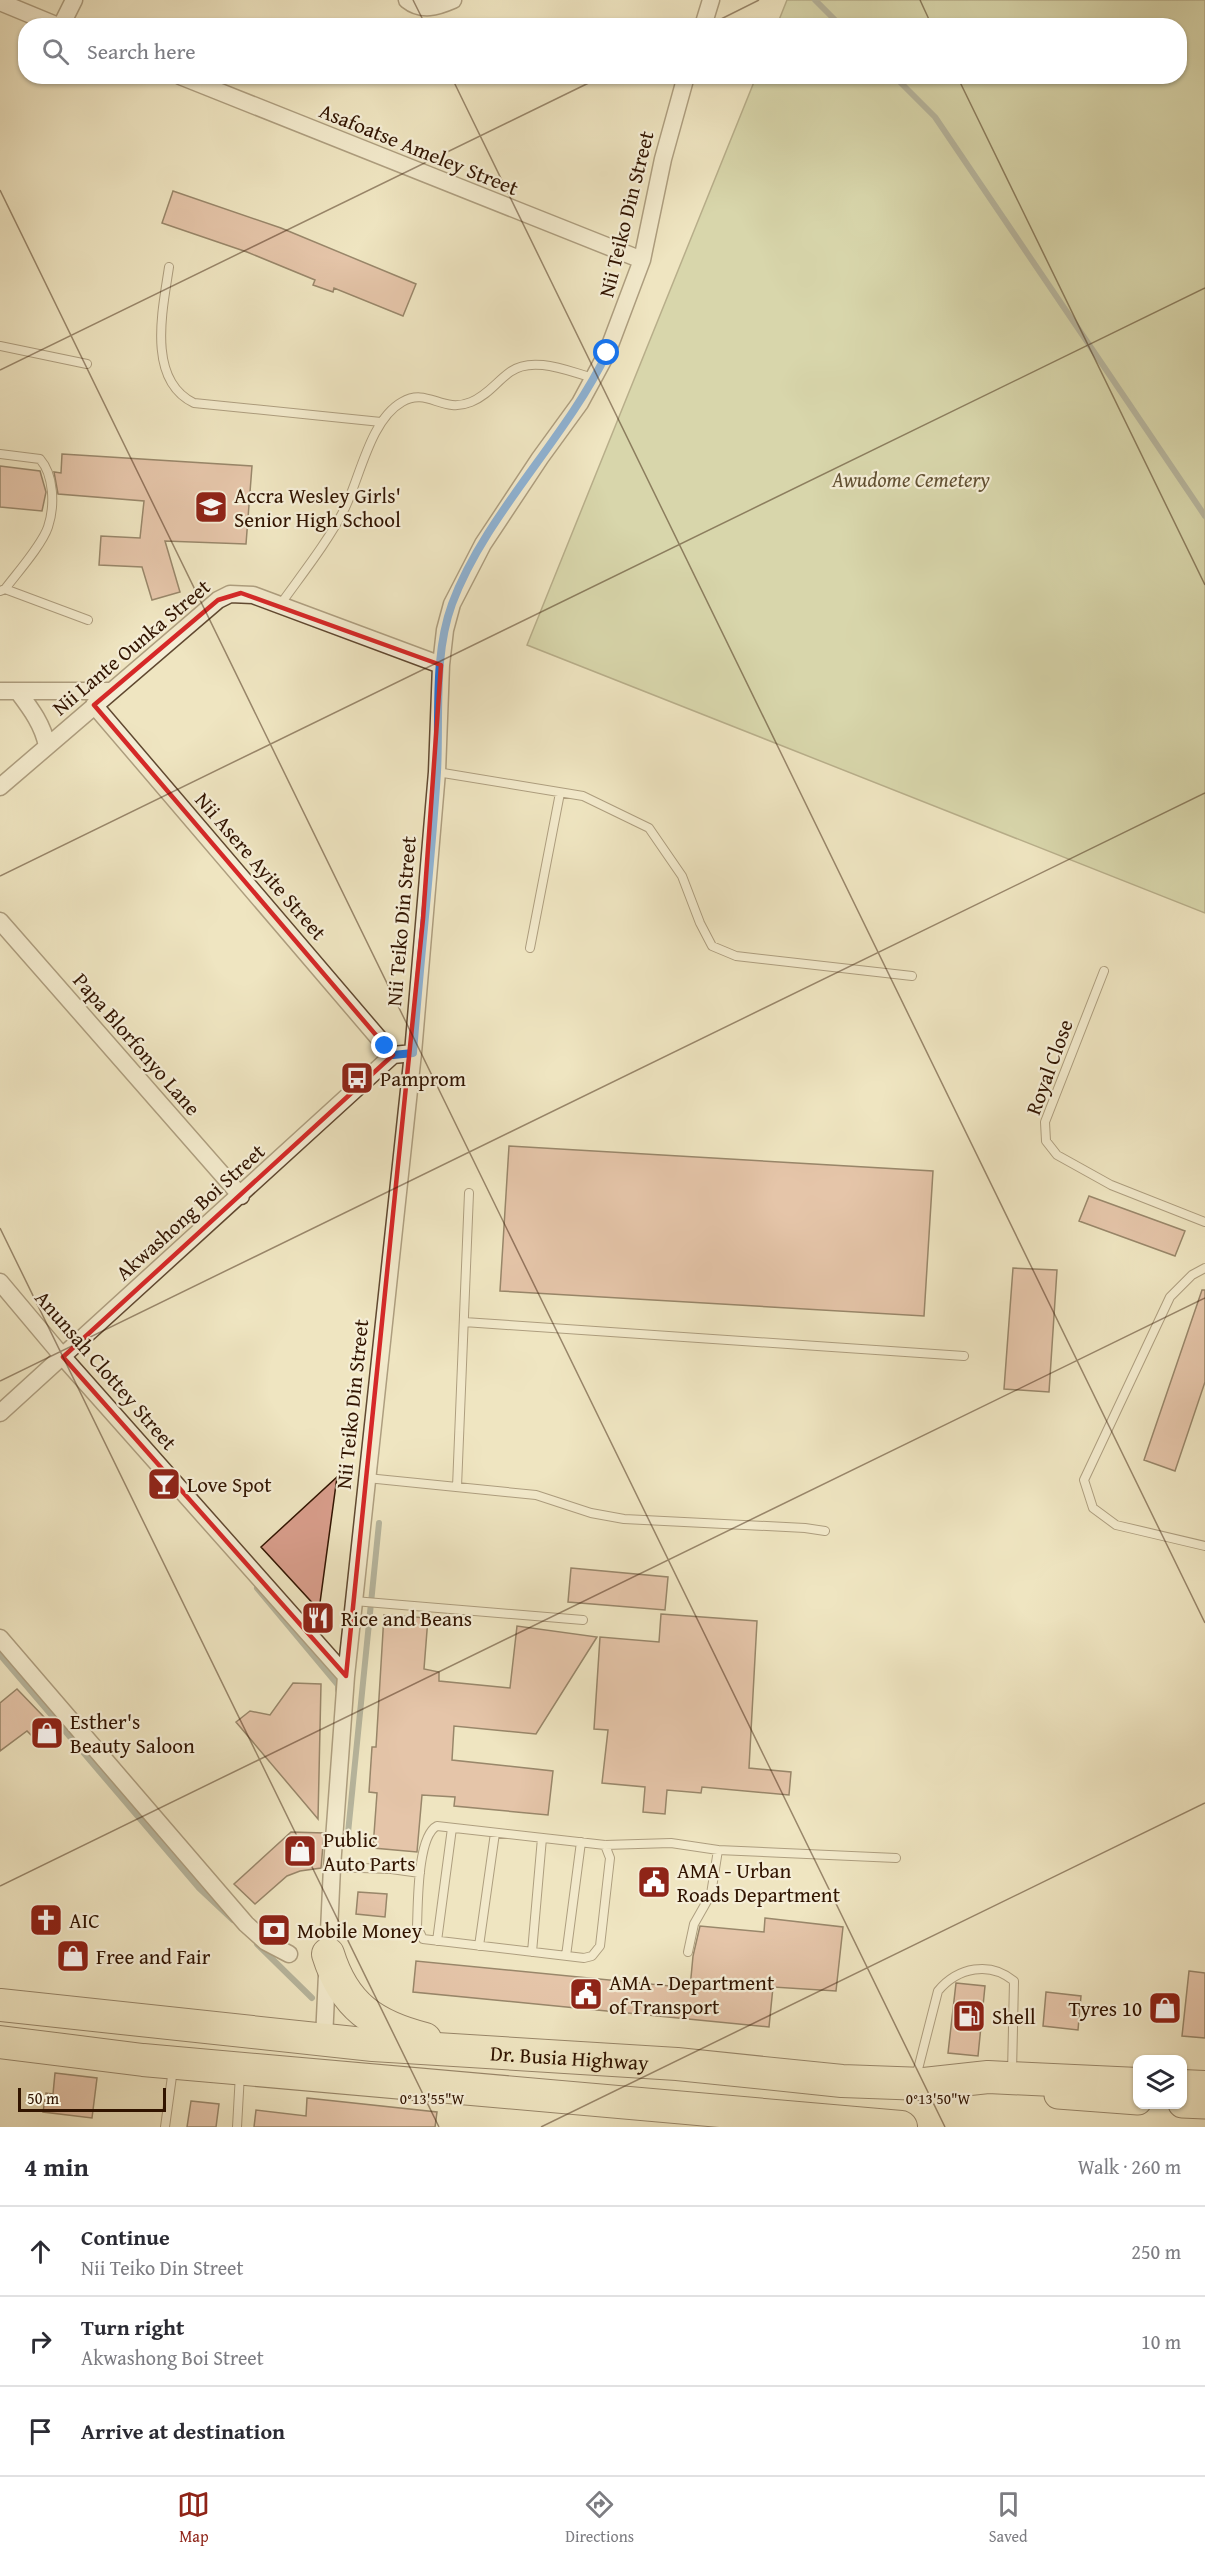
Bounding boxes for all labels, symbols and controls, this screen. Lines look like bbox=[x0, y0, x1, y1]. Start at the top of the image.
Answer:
search box bbox=[18, 18, 1187, 84]
icon: search bbox=[39, 35, 72, 68]
text: Search here bbox=[87, 35, 196, 67]
street label: Asafoatse Ameley Street bbox=[315, 95, 524, 203]
street label: Nii Teiko Din Street bbox=[590, 127, 662, 301]
route start bbox=[593, 339, 619, 365]
park label: Awudome Cemetery bbox=[831, 464, 990, 495]
place label: Accra Wesley Girls' Senior High School bbox=[234, 480, 401, 535]
school or university icon: Accra Wesley Girls' Senior High School bbox=[193, 489, 229, 525]
street label: Nii Lante Ounka Street bbox=[45, 571, 217, 723]
street label: Nii Asere Ayite Street bbox=[188, 785, 334, 947]
street label: Nii Teiko Din Street bbox=[378, 834, 424, 1007]
street label: Papa Blorfonyo Lane bbox=[66, 966, 208, 1122]
street label: Royal Close bbox=[1017, 1015, 1081, 1119]
route end bbox=[371, 1032, 397, 1058]
bus stop icon: Pamprom bbox=[339, 1060, 375, 1096]
place label: Pamprom bbox=[380, 1063, 466, 1094]
street label: Akwashong Boi Street bbox=[108, 1136, 272, 1288]
street label: Anunsah Clottey Street bbox=[28, 1283, 185, 1457]
street label: Nii Teiko Din Street bbox=[328, 1317, 376, 1490]
bar icon: Love Spot bbox=[146, 1466, 182, 1502]
place label: Love Spot bbox=[187, 1469, 272, 1500]
restaurant icon: Rice and Beans bbox=[300, 1600, 336, 1636]
place label: Rice and Beans bbox=[341, 1603, 472, 1634]
place label: Esther's Beauty Saloon bbox=[70, 1706, 195, 1761]
shop icon: Esther's Beauty Saloon bbox=[29, 1715, 65, 1751]
place label: Public Auto Parts bbox=[323, 1824, 415, 1879]
shop icon: Public Auto Parts bbox=[282, 1833, 318, 1869]
place label: AMA - Urban Roads Department bbox=[677, 1855, 841, 1910]
public building icon: AMA - Urban Roads Department bbox=[636, 1864, 672, 1900]
church icon: AIC bbox=[28, 1902, 64, 1938]
place label: AIC bbox=[69, 1905, 100, 1936]
bank icon: Mobile Money bbox=[256, 1912, 292, 1948]
place label: Mobile Money bbox=[297, 1915, 423, 1946]
shop icon: Free and Fair bbox=[55, 1938, 91, 1974]
place label: Free and Fair bbox=[96, 1941, 211, 1972]
place label: AMA - Department of Transport bbox=[609, 1967, 775, 2022]
public building icon: AMA - Department of Transport bbox=[568, 1976, 604, 2012]
shop icon: Tyres 10 bbox=[1147, 1990, 1183, 2026]
place label: Tyres 10 bbox=[1068, 1993, 1142, 2024]
fuel station icon: Shell bbox=[951, 1998, 987, 2034]
place label: Shell bbox=[992, 2001, 1036, 2032]
street label: Dr. Busia Highway bbox=[489, 2037, 650, 2078]
map controls bbox=[1133, 2055, 1187, 2109]
button: layers bbox=[1133, 2055, 1187, 2109]
scale bar bbox=[18, 2085, 166, 2112]
text: 50 m bbox=[27, 2086, 59, 2110]
text: 0°13'55"W bbox=[400, 2088, 465, 2109]
text: 0°13'50"W bbox=[906, 2088, 971, 2109]
text: 4 min bbox=[24, 2147, 89, 2186]
text: Walk · 260 m bbox=[1078, 2152, 1181, 2181]
text: Continue bbox=[81, 2221, 170, 2253]
icon: ahead bbox=[24, 2235, 57, 2268]
text: 250 m bbox=[1131, 2237, 1181, 2266]
text: Nii Teiko Din Street bbox=[81, 2253, 244, 2282]
text: Turn right bbox=[81, 2311, 184, 2343]
icon: right bbox=[24, 2325, 57, 2358]
text: 10 m bbox=[1141, 2327, 1181, 2356]
text: Akwashong Boi Street bbox=[81, 2343, 264, 2372]
icon: arrive bbox=[24, 2415, 57, 2448]
text: Arrive at destination bbox=[81, 2415, 285, 2447]
tab: Map bbox=[177, 2488, 210, 2548]
tab: Directions bbox=[565, 2488, 634, 2548]
tab: Saved bbox=[989, 2488, 1028, 2548]

